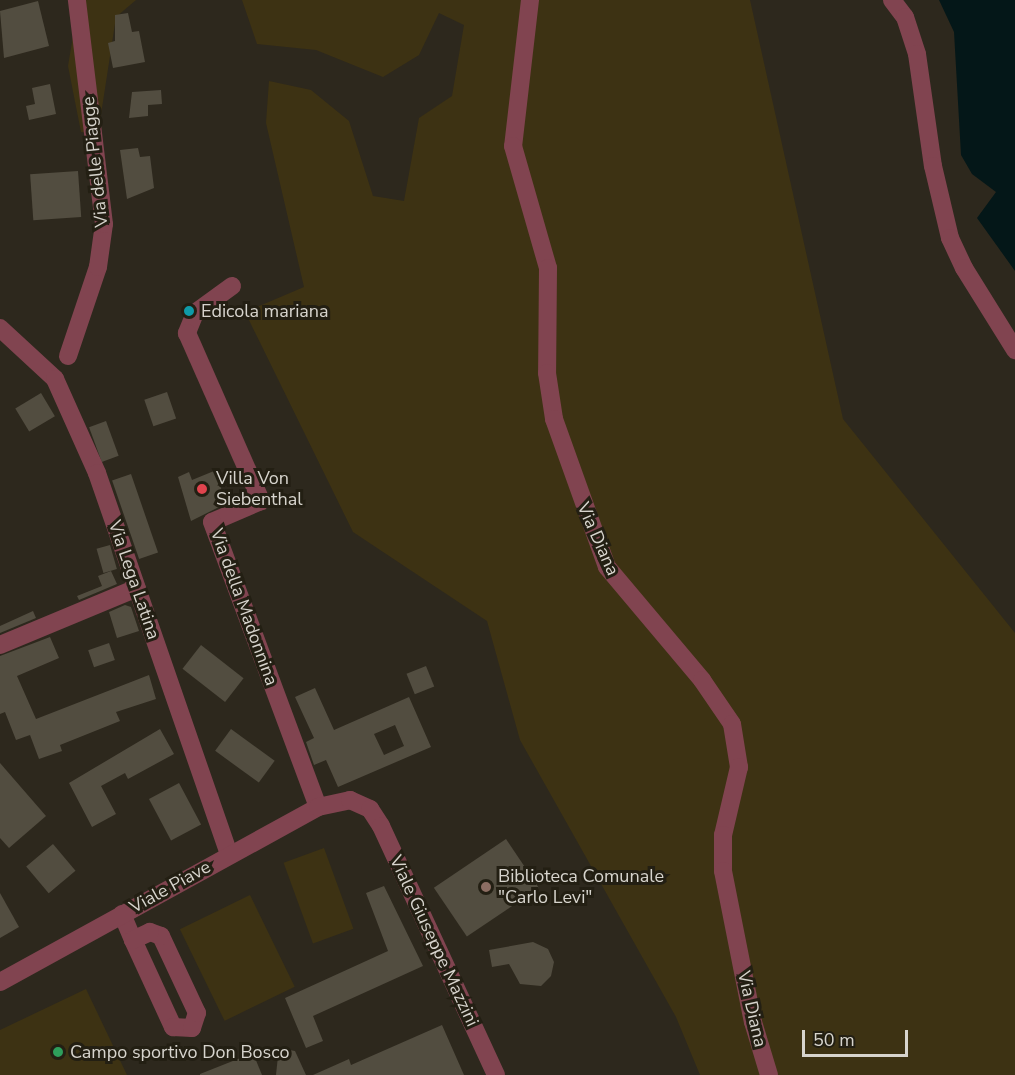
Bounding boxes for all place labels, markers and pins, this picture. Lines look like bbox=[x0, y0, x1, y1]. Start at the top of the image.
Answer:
place label: Edicola mariana bbox=[201, 300, 329, 322]
marker: Edicola mariana bbox=[182, 304, 196, 318]
place label: Villa Von Siebenthal bbox=[216, 468, 303, 510]
marker: Villa Von Siebenthal bbox=[193, 480, 211, 498]
place label: Biblioteca Comunale "Carlo Levi" bbox=[498, 866, 664, 908]
marker: Biblioteca Comunale "Carlo Levi" bbox=[479, 880, 493, 894]
place label: Campo sportivo Don Bosco bbox=[70, 1041, 289, 1063]
marker: Campo sportivo Don Bosco bbox=[51, 1045, 65, 1059]

